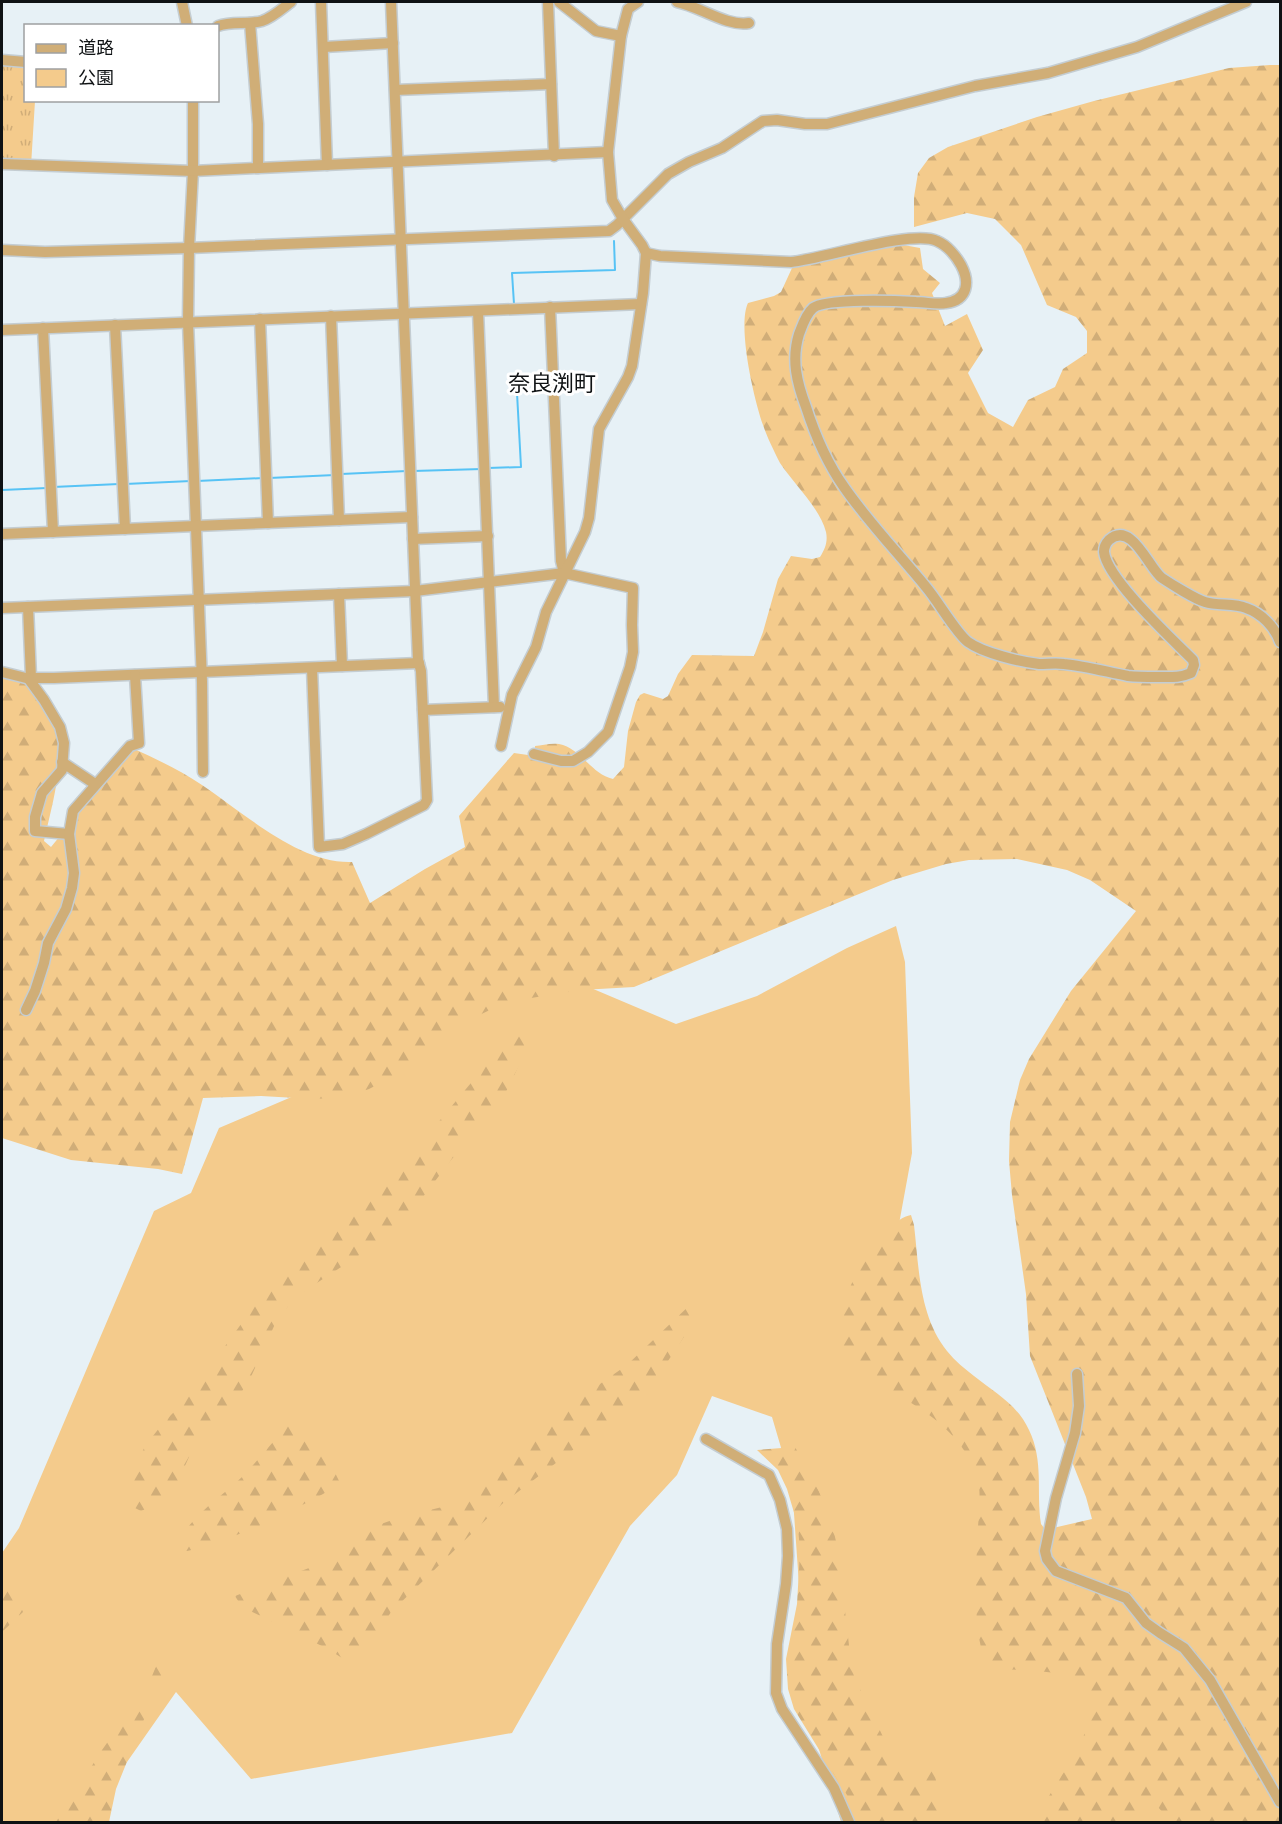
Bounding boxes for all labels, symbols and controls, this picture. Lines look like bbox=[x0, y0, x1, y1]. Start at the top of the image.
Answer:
legend bbox=[24, 24, 219, 102]
text: 道路 bbox=[78, 37, 114, 58]
text: 公園 bbox=[78, 67, 114, 88]
district label: 奈良渕町 bbox=[508, 370, 596, 396]

